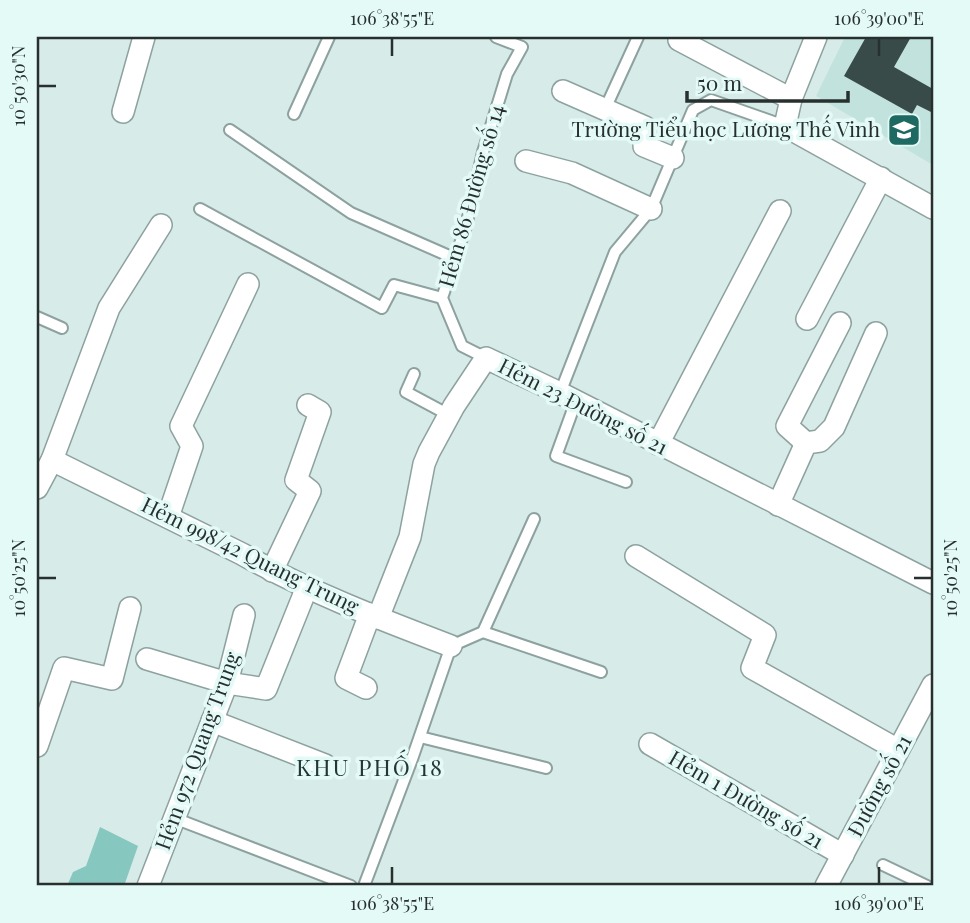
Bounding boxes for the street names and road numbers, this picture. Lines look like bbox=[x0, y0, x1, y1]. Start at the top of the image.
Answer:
street label: Hẻm 86 Đường số 14 bbox=[431, 101, 510, 290]
street label: Hẻm 23 Đường số 21 bbox=[495, 350, 673, 460]
street label: Hẻm 998/42 Quang Trung bbox=[137, 489, 364, 619]
street label: Hẻm 972 Quang Trung bbox=[147, 647, 245, 853]
street label: Đường số 21 bbox=[840, 729, 917, 841]
street label: Hẻm 1 Đường số 21 bbox=[664, 743, 830, 854]

